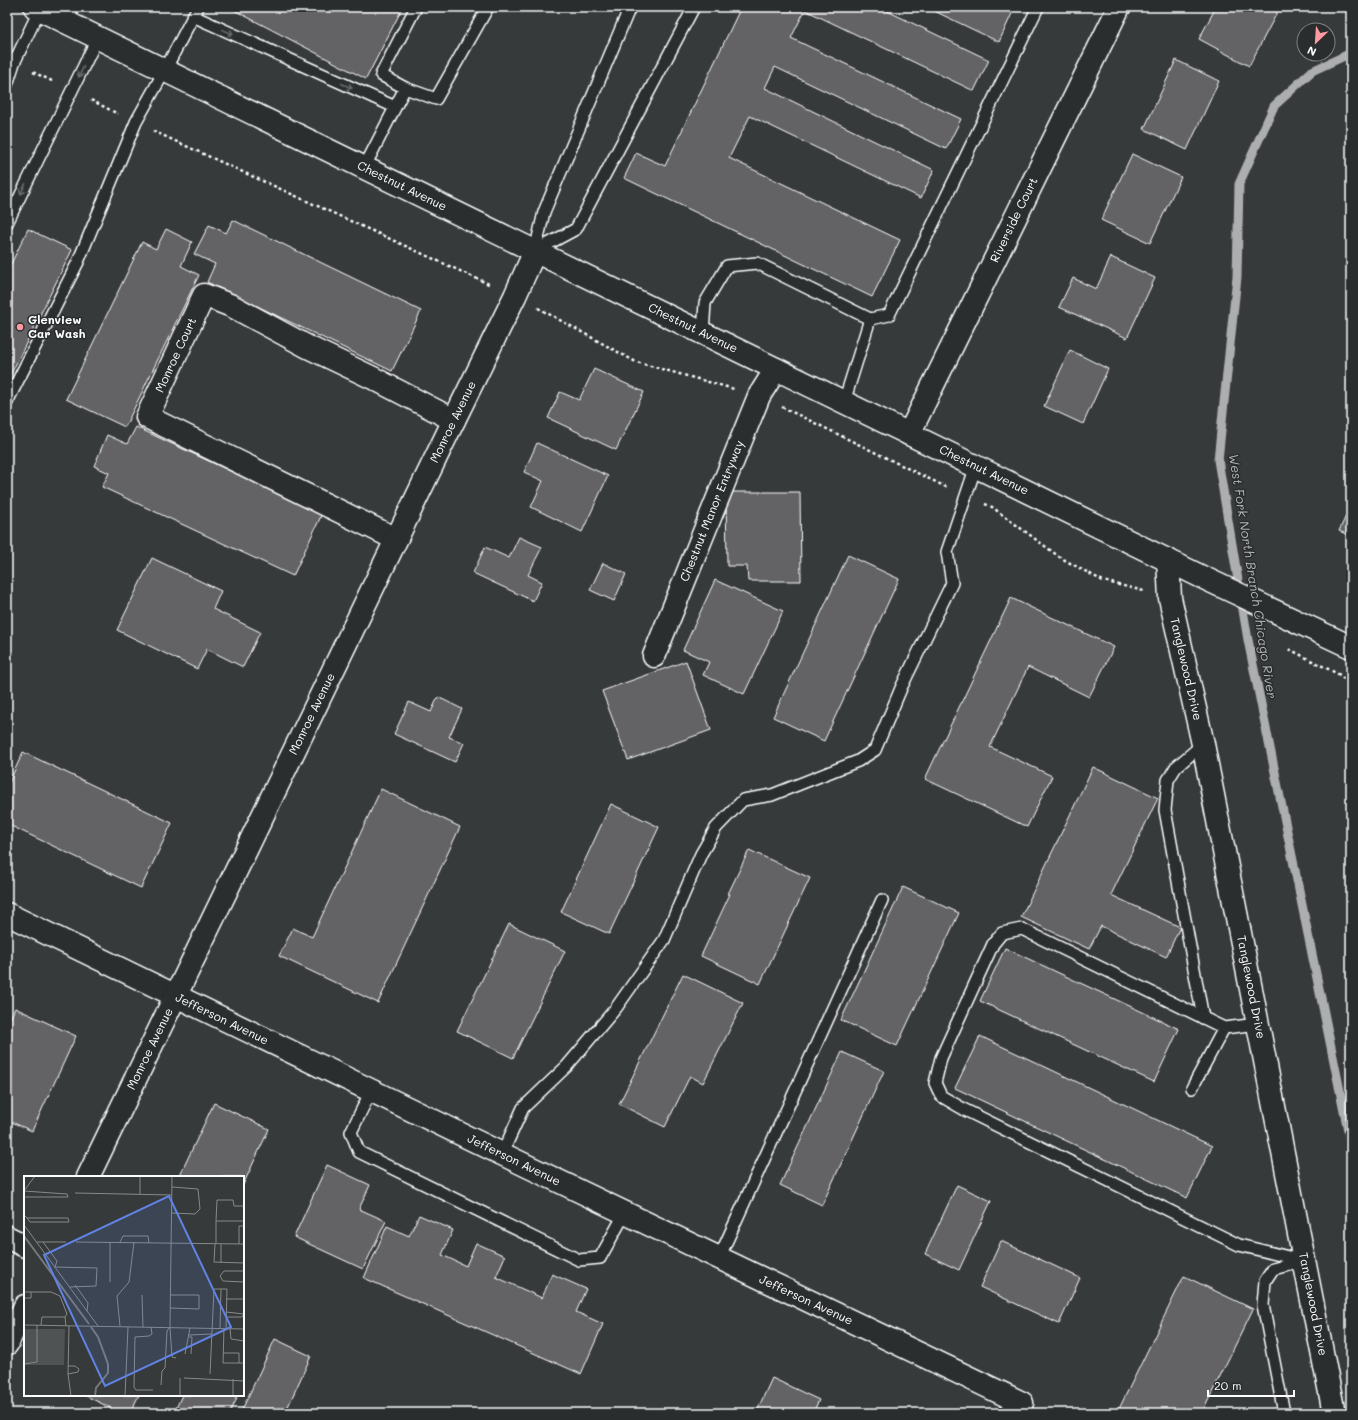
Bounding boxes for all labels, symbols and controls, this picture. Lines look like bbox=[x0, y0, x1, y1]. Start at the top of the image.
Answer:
north arrow bbox=[1296, 22, 1336, 62]
one-way arrow bbox=[222, 29, 234, 36]
text: N bbox=[1305, 43, 1319, 60]
one-way arrow bbox=[76, 66, 84, 78]
one-way arrow bbox=[341, 83, 353, 90]
street label: Chestnut Avenue bbox=[355, 156, 450, 214]
street label: Riverside Court bbox=[986, 174, 1041, 265]
one-way arrow bbox=[19, 183, 27, 195]
street label: Chestnut Avenue bbox=[646, 298, 741, 356]
place label: Glenview Car Wash bbox=[28, 311, 85, 341]
street label: Monroe Court bbox=[151, 314, 200, 395]
marker: Glenview Car Wash bbox=[15, 322, 25, 332]
street label: Monroe Avenue bbox=[425, 378, 479, 465]
street label: Chestnut Manor Entryway bbox=[675, 438, 747, 584]
street label: Chestnut Avenue bbox=[937, 440, 1032, 498]
water label: West Fork North Branch Chicago River bbox=[1226, 452, 1281, 700]
street label: Tanglewood Drive bbox=[1167, 616, 1207, 722]
street label: Monroe Avenue bbox=[284, 670, 338, 757]
street label: Tanglewood Drive bbox=[1234, 934, 1270, 1040]
street label: Jefferson Avenue bbox=[173, 989, 272, 1048]
street label: Monroe Avenue bbox=[122, 1005, 176, 1092]
street label: Jefferson Avenue bbox=[465, 1130, 564, 1189]
inset map bbox=[24, 1176, 244, 1396]
street label: Tanglewood Drive bbox=[1296, 1251, 1332, 1357]
street label: Jefferson Avenue bbox=[757, 1270, 856, 1328]
scale bar bbox=[1208, 1372, 1294, 1398]
text: 20 m bbox=[1214, 1377, 1242, 1393]

